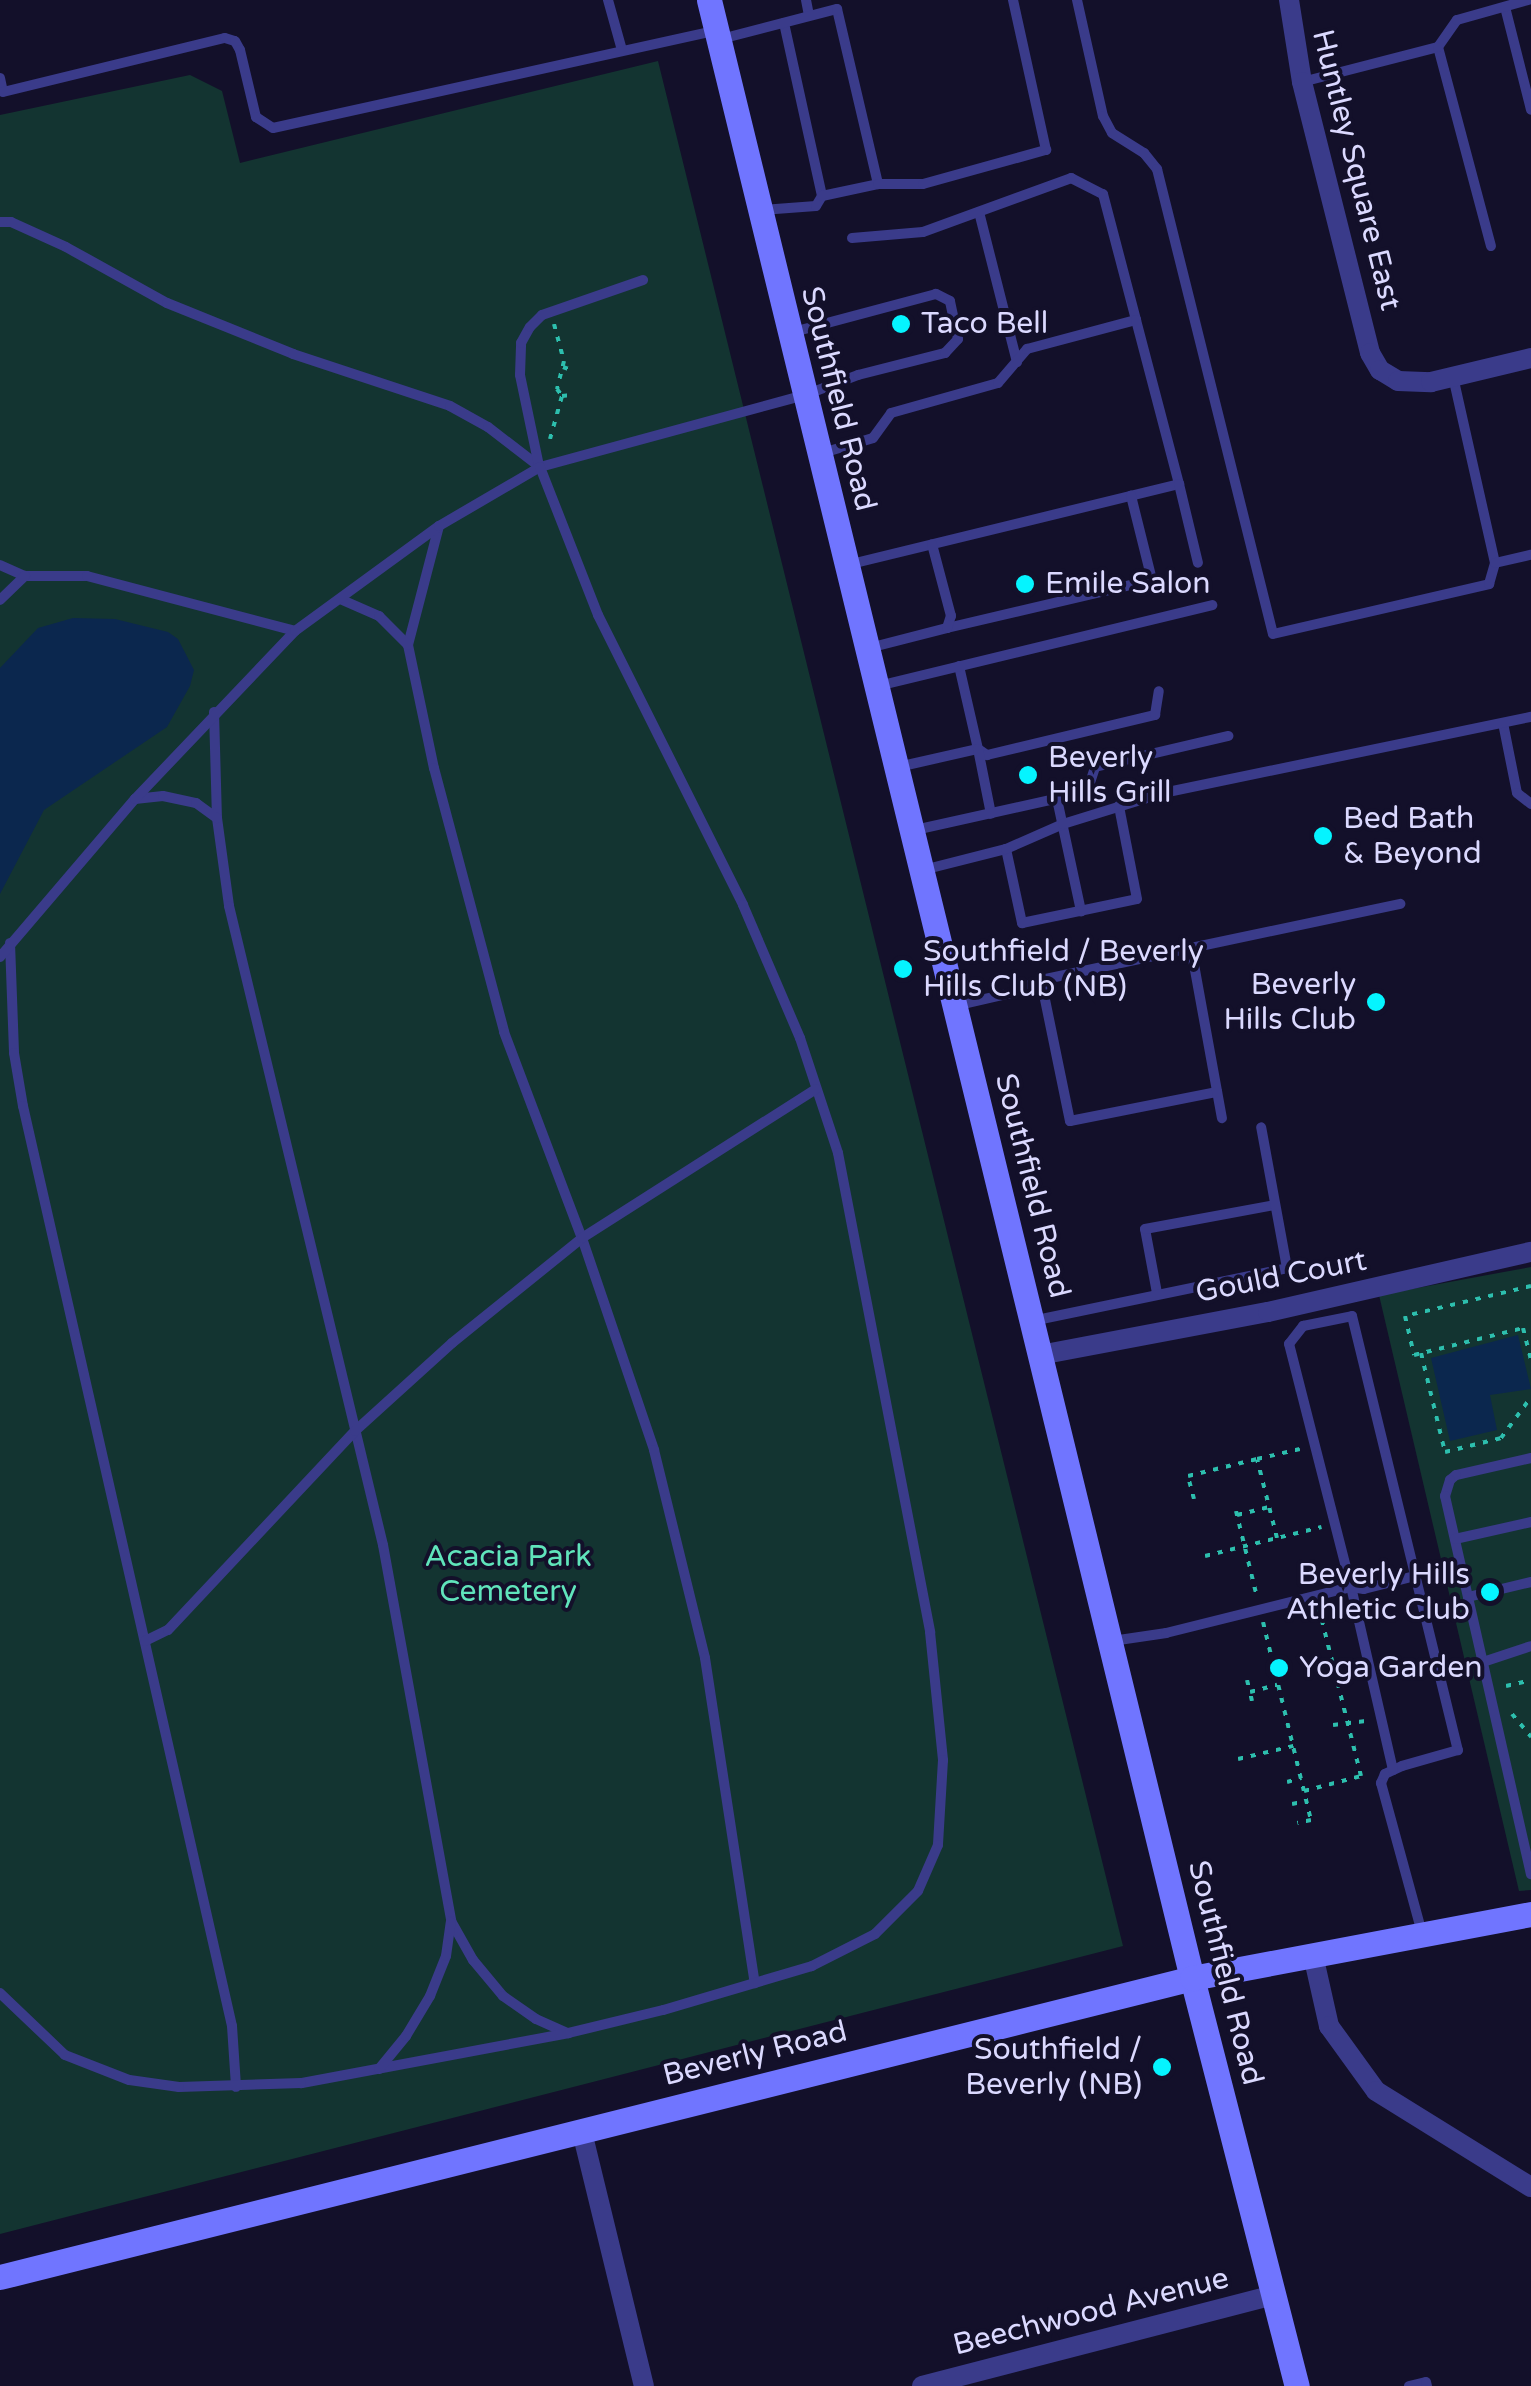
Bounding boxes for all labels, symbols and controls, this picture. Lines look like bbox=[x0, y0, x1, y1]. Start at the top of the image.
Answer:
street label: Huntley Square East bbox=[1304, 26, 1408, 314]
street label: Southfield Road bbox=[793, 283, 883, 515]
place label: Taco Bell bbox=[921, 306, 1048, 342]
marker: Taco Bell bbox=[890, 313, 912, 335]
place label: Emile Salon bbox=[1045, 566, 1211, 602]
marker: Emile Salon bbox=[1014, 573, 1036, 595]
place label: Beverly Hills Grill bbox=[1048, 740, 1172, 810]
marker: Beverly Hills Grill bbox=[1017, 764, 1039, 786]
place label: Bed Bath & Beyond bbox=[1343, 801, 1482, 872]
marker: Bed Bath & Beyond bbox=[1312, 825, 1334, 847]
place label: Southfield / Beverly Hills Club (NB) bbox=[923, 934, 1204, 1004]
marker: Southfield / Beverly Hills Club (NB) bbox=[892, 958, 914, 980]
place label: Beverly Hills Club bbox=[1224, 967, 1356, 1038]
marker: Beverly Hills Club bbox=[1365, 991, 1387, 1013]
street label: Southfield Road bbox=[987, 1070, 1077, 1302]
street label: Gould Court bbox=[1193, 1243, 1369, 1311]
park label: Acacia Park Cemetery bbox=[424, 1539, 592, 1610]
place label: Beverly Hills Athletic Club bbox=[1286, 1557, 1470, 1628]
marker: Beverly Hills Athletic Club bbox=[1479, 1581, 1501, 1603]
place label: Yoga Garden bbox=[1299, 1650, 1483, 1686]
marker: Yoga Garden bbox=[1268, 1657, 1290, 1679]
street label: Southfield Road bbox=[1180, 1857, 1270, 2089]
street label: Beverly Road bbox=[659, 2014, 851, 2094]
place label: Southfield / Beverly (NB) bbox=[965, 2032, 1142, 2102]
marker: Southfield / Beverly (NB) bbox=[1151, 2056, 1173, 2078]
street label: Beechwood Avenue bbox=[949, 2260, 1233, 2364]

